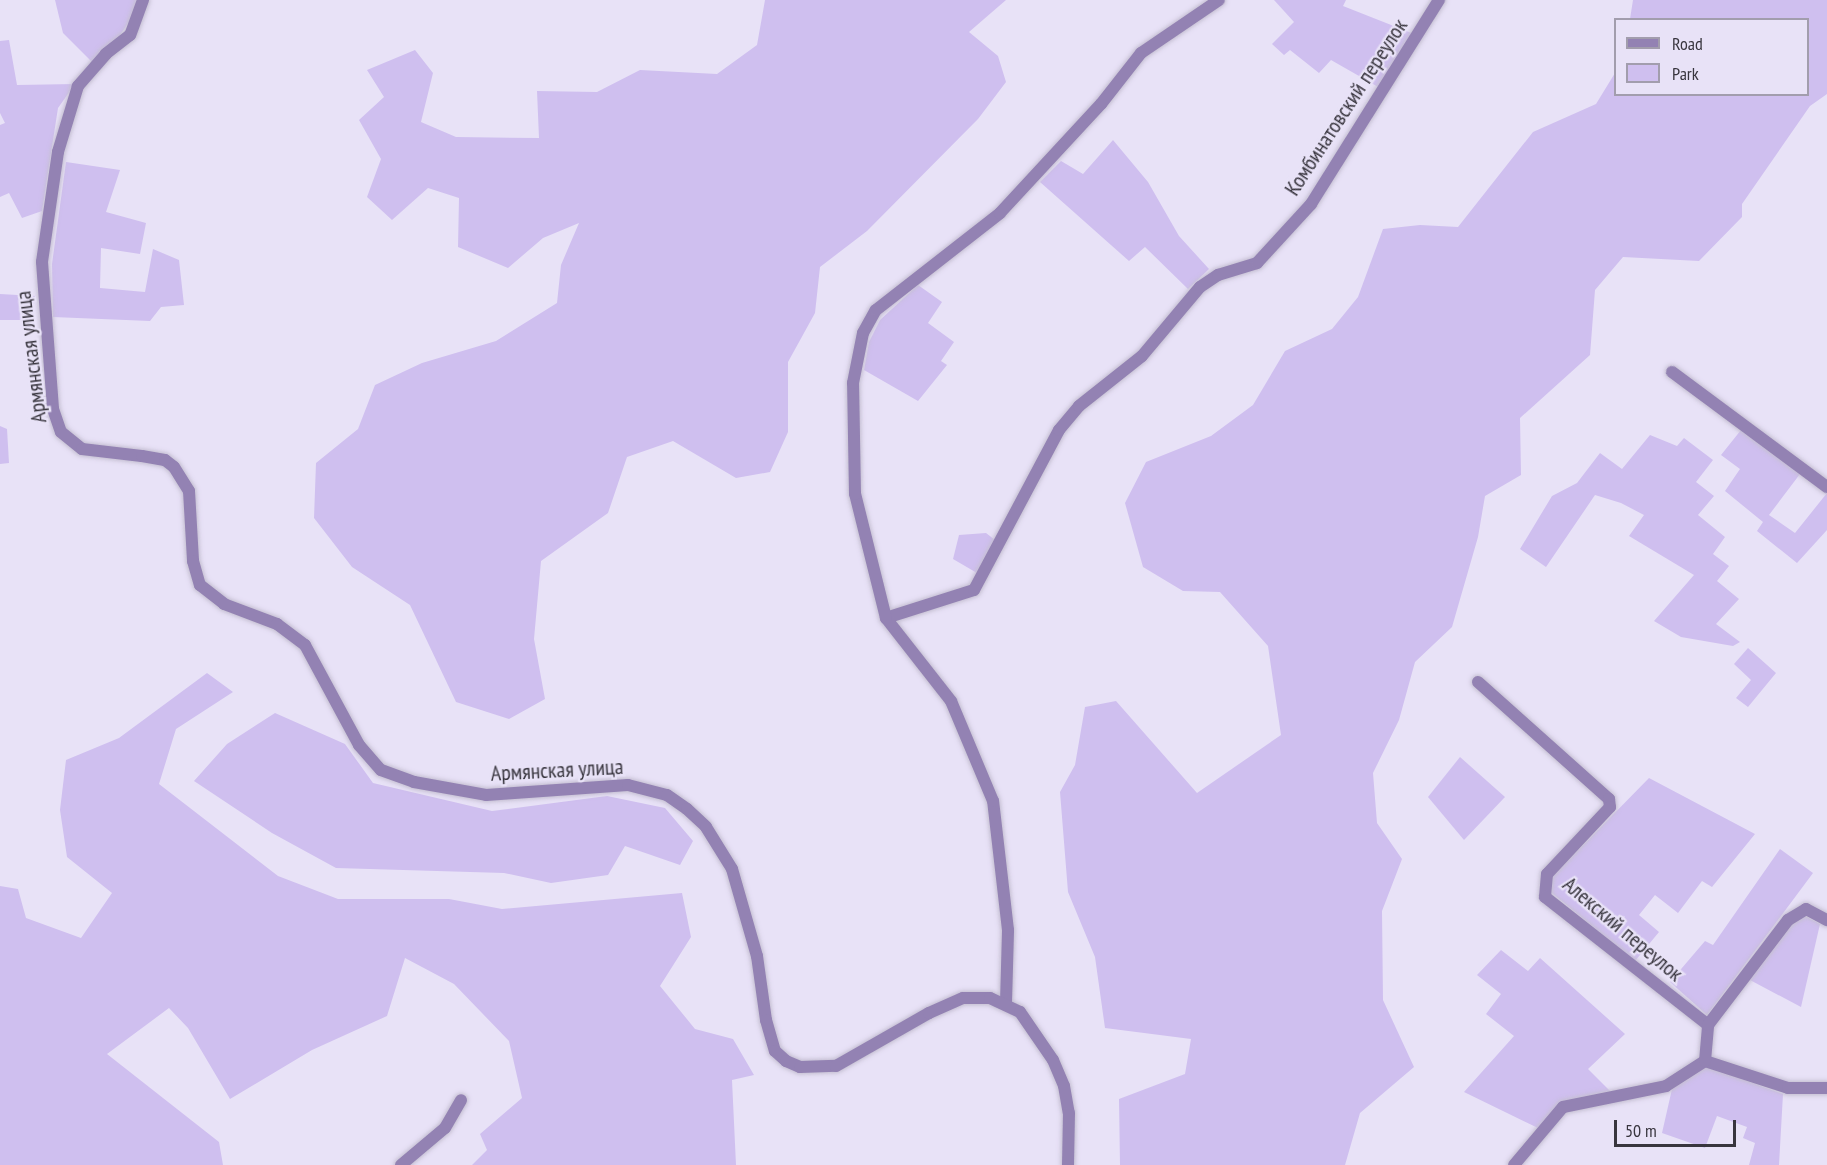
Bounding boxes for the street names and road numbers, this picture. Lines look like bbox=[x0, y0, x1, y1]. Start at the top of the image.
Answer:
street label: Комбинатовский переулок bbox=[1279, 14, 1413, 200]
street label: Армянская улица bbox=[10, 289, 52, 425]
street label: Армянская улица bbox=[490, 753, 624, 787]
street label: Алекский переулок bbox=[1558, 871, 1688, 987]

